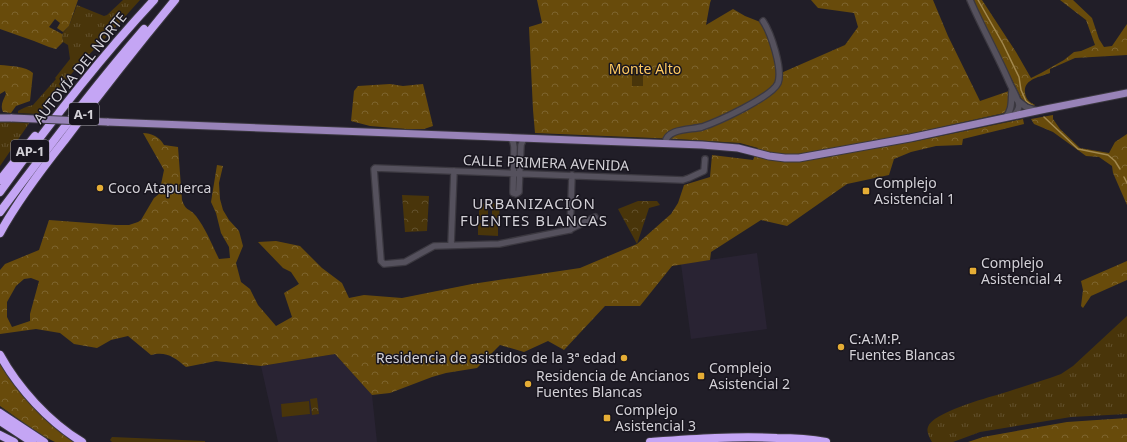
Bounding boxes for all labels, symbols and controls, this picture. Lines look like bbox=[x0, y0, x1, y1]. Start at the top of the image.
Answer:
street label: AUTOVÍA DEL NORTE bbox=[29, 8, 130, 127]
park label: Monte Alto bbox=[609, 59, 681, 78]
road number: A-1 bbox=[69, 103, 99, 125]
road number: AP-1 bbox=[11, 140, 49, 162]
street label: CALLE PRIMERA AVENIDA bbox=[463, 150, 630, 175]
place label: Complejo Asistencial 1 bbox=[874, 173, 955, 208]
place label: Coco Atapuerca bbox=[108, 178, 211, 197]
marker: Coco Atapuerca bbox=[95, 183, 105, 193]
marker: Complejo Asistencial 1 bbox=[861, 186, 871, 196]
district label: URBANIZACIÓN FUENTES BLANCAS bbox=[460, 193, 608, 230]
place label: Complejo Asistencial 4 bbox=[981, 253, 1062, 288]
marker: Complejo Asistencial 4 bbox=[968, 266, 978, 276]
place label: C:A:M:P. Fuentes Blancas bbox=[849, 329, 956, 364]
marker: C:A:M:P. Fuentes Blancas bbox=[836, 342, 846, 352]
place label: Residencia de asistidos de la 3ª edad bbox=[376, 348, 616, 367]
marker: Residencia de asistidos de la 3ª edad bbox=[619, 353, 629, 363]
place label: Complejo Asistencial 2 bbox=[709, 358, 790, 393]
place label: Residencia de Ancianos Fuentes Blancas bbox=[536, 366, 690, 401]
marker: Complejo Asistencial 2 bbox=[696, 371, 706, 381]
marker: Residencia de Ancianos Fuentes Blancas bbox=[523, 379, 533, 389]
place label: Complejo Asistencial 3 bbox=[615, 400, 696, 435]
marker: Complejo Asistencial 3 bbox=[602, 413, 612, 423]

